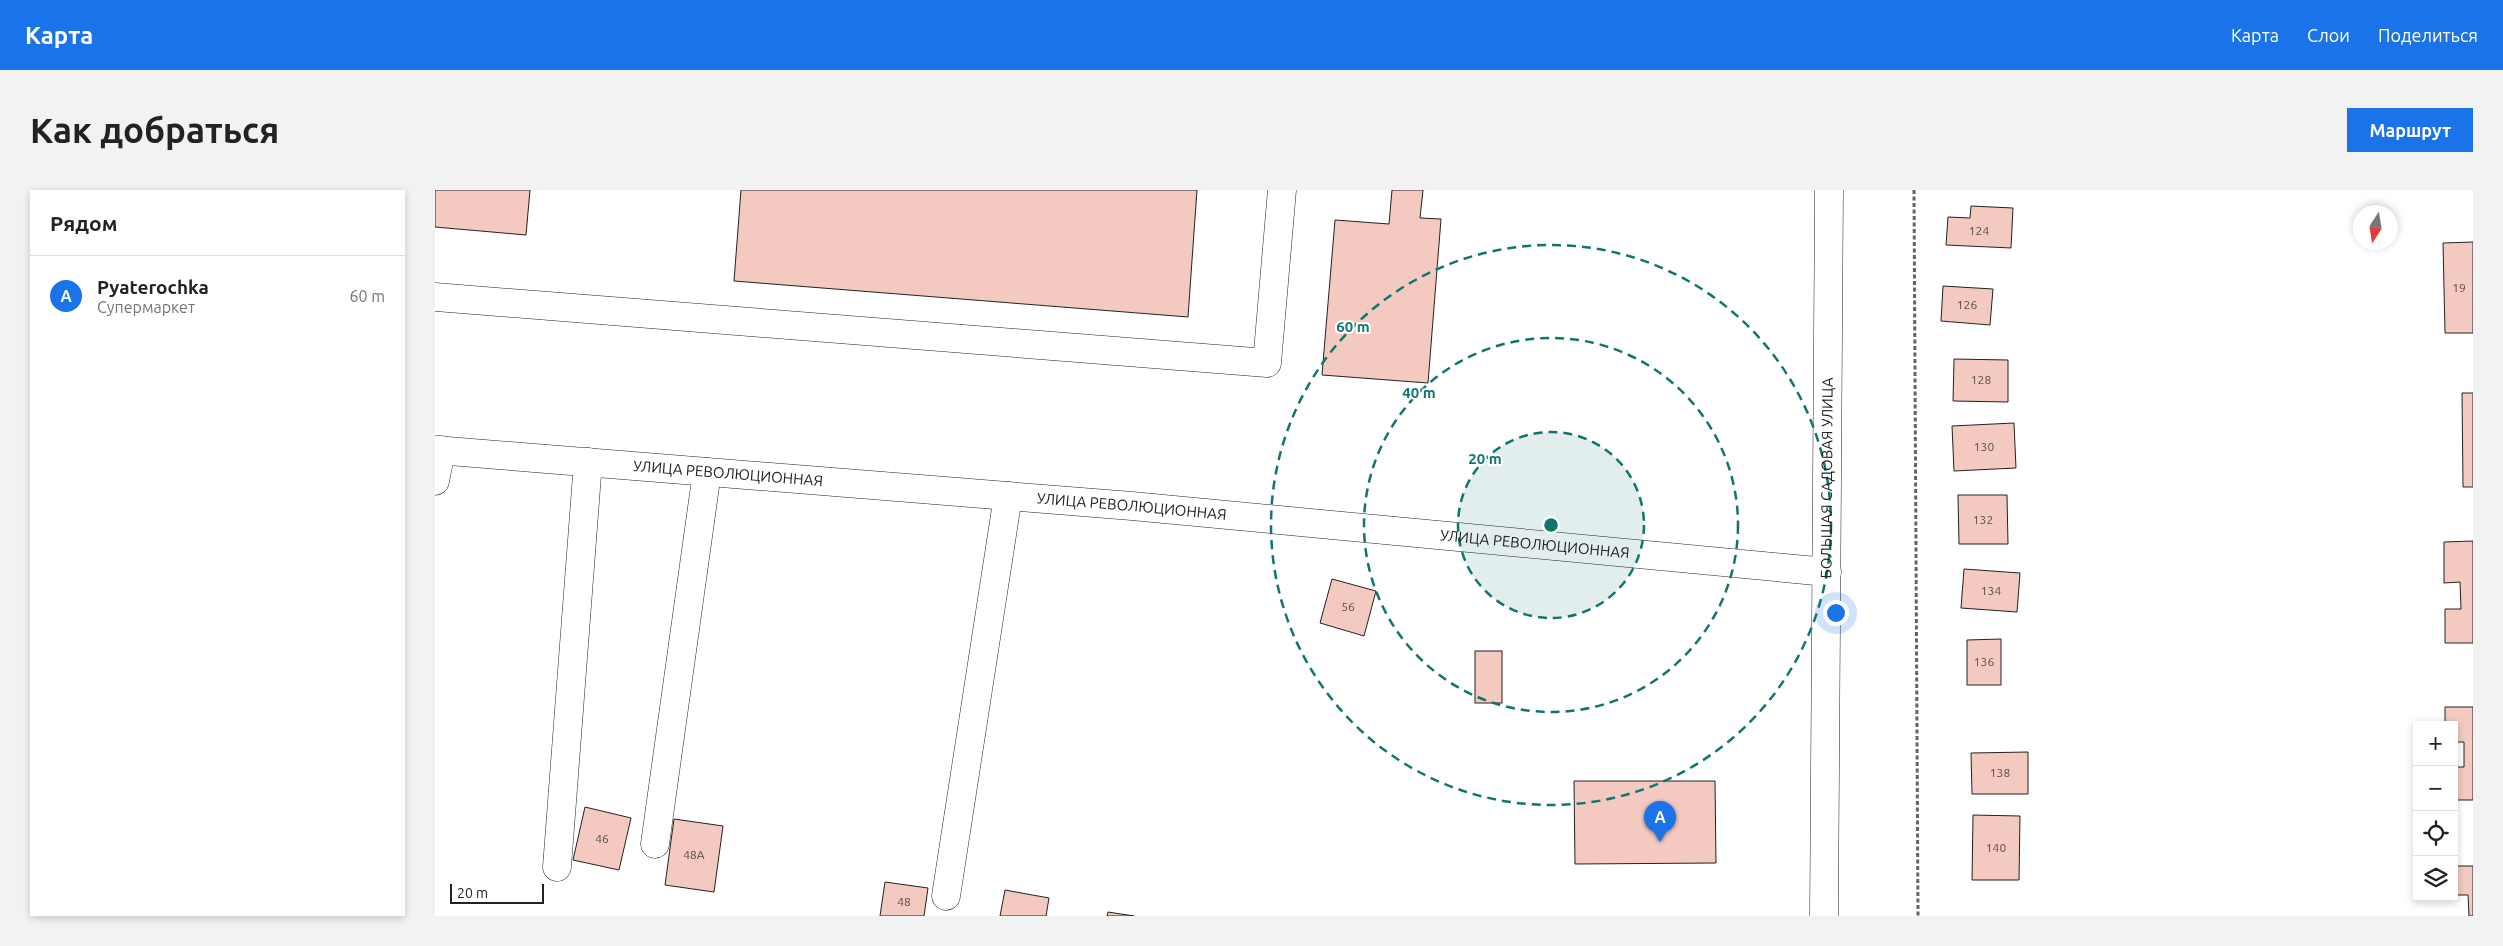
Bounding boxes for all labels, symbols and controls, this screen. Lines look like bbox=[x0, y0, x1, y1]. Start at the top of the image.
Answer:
text: Карта bbox=[25, 22, 93, 49]
text: Карта bbox=[2231, 25, 2279, 45]
text: Слои bbox=[2307, 25, 2350, 45]
text: Поделиться bbox=[2378, 25, 2478, 45]
button: Маршрут bbox=[2347, 108, 2473, 152]
text: Как добраться bbox=[30, 110, 279, 150]
north arrow bbox=[2353, 205, 2398, 250]
text: Рядом bbox=[50, 211, 118, 235]
house number: 124 bbox=[1969, 224, 1989, 237]
text: Pyaterochka bbox=[97, 276, 209, 298]
house number: 19 bbox=[2452, 281, 2466, 294]
text: A bbox=[60, 287, 72, 305]
text: 60 m bbox=[349, 287, 385, 305]
text: Супермаркет bbox=[97, 298, 195, 316]
house number: 126 bbox=[1957, 298, 1977, 311]
text: 60 m bbox=[1336, 318, 1370, 335]
house number: 128 bbox=[1971, 373, 1991, 386]
street label: БОЛЬШАЯ САДОВАЯ УЛИЦА bbox=[1817, 377, 1836, 579]
text: 40 m bbox=[1402, 384, 1436, 401]
house number: 130 bbox=[1974, 440, 1994, 453]
text: 20 m bbox=[1468, 450, 1502, 467]
street label: УЛИЦА РЕВОЛЮЦИОННАЯ bbox=[633, 457, 824, 489]
street label: УЛИЦА РЕВОЛЮЦИОННАЯ bbox=[1036, 489, 1227, 523]
house number: 132 bbox=[1973, 513, 1993, 526]
centre of rings bbox=[1542, 516, 1560, 534]
street label: УЛИЦА РЕВОЛЮЦИОННАЯ bbox=[1439, 526, 1630, 561]
house number: 134 bbox=[1981, 584, 2001, 597]
house number: 56 bbox=[1341, 600, 1355, 613]
your location bbox=[1823, 600, 1849, 626]
house number: 136 bbox=[1974, 655, 1994, 668]
map controls bbox=[2413, 721, 2458, 901]
button: + bbox=[2413, 721, 2458, 766]
house number: 138 bbox=[1990, 766, 2010, 779]
button: − bbox=[2413, 766, 2458, 811]
pin: A bbox=[1644, 801, 1676, 842]
button: locate bbox=[2413, 811, 2458, 856]
house number: 46 bbox=[595, 832, 609, 845]
house number: 140 bbox=[1986, 841, 2006, 854]
house number: 48А bbox=[683, 848, 705, 861]
button: layers bbox=[2413, 856, 2458, 901]
scale bar bbox=[450, 881, 544, 904]
text: 20 m bbox=[457, 885, 488, 901]
house number: 48 bbox=[897, 895, 911, 908]

